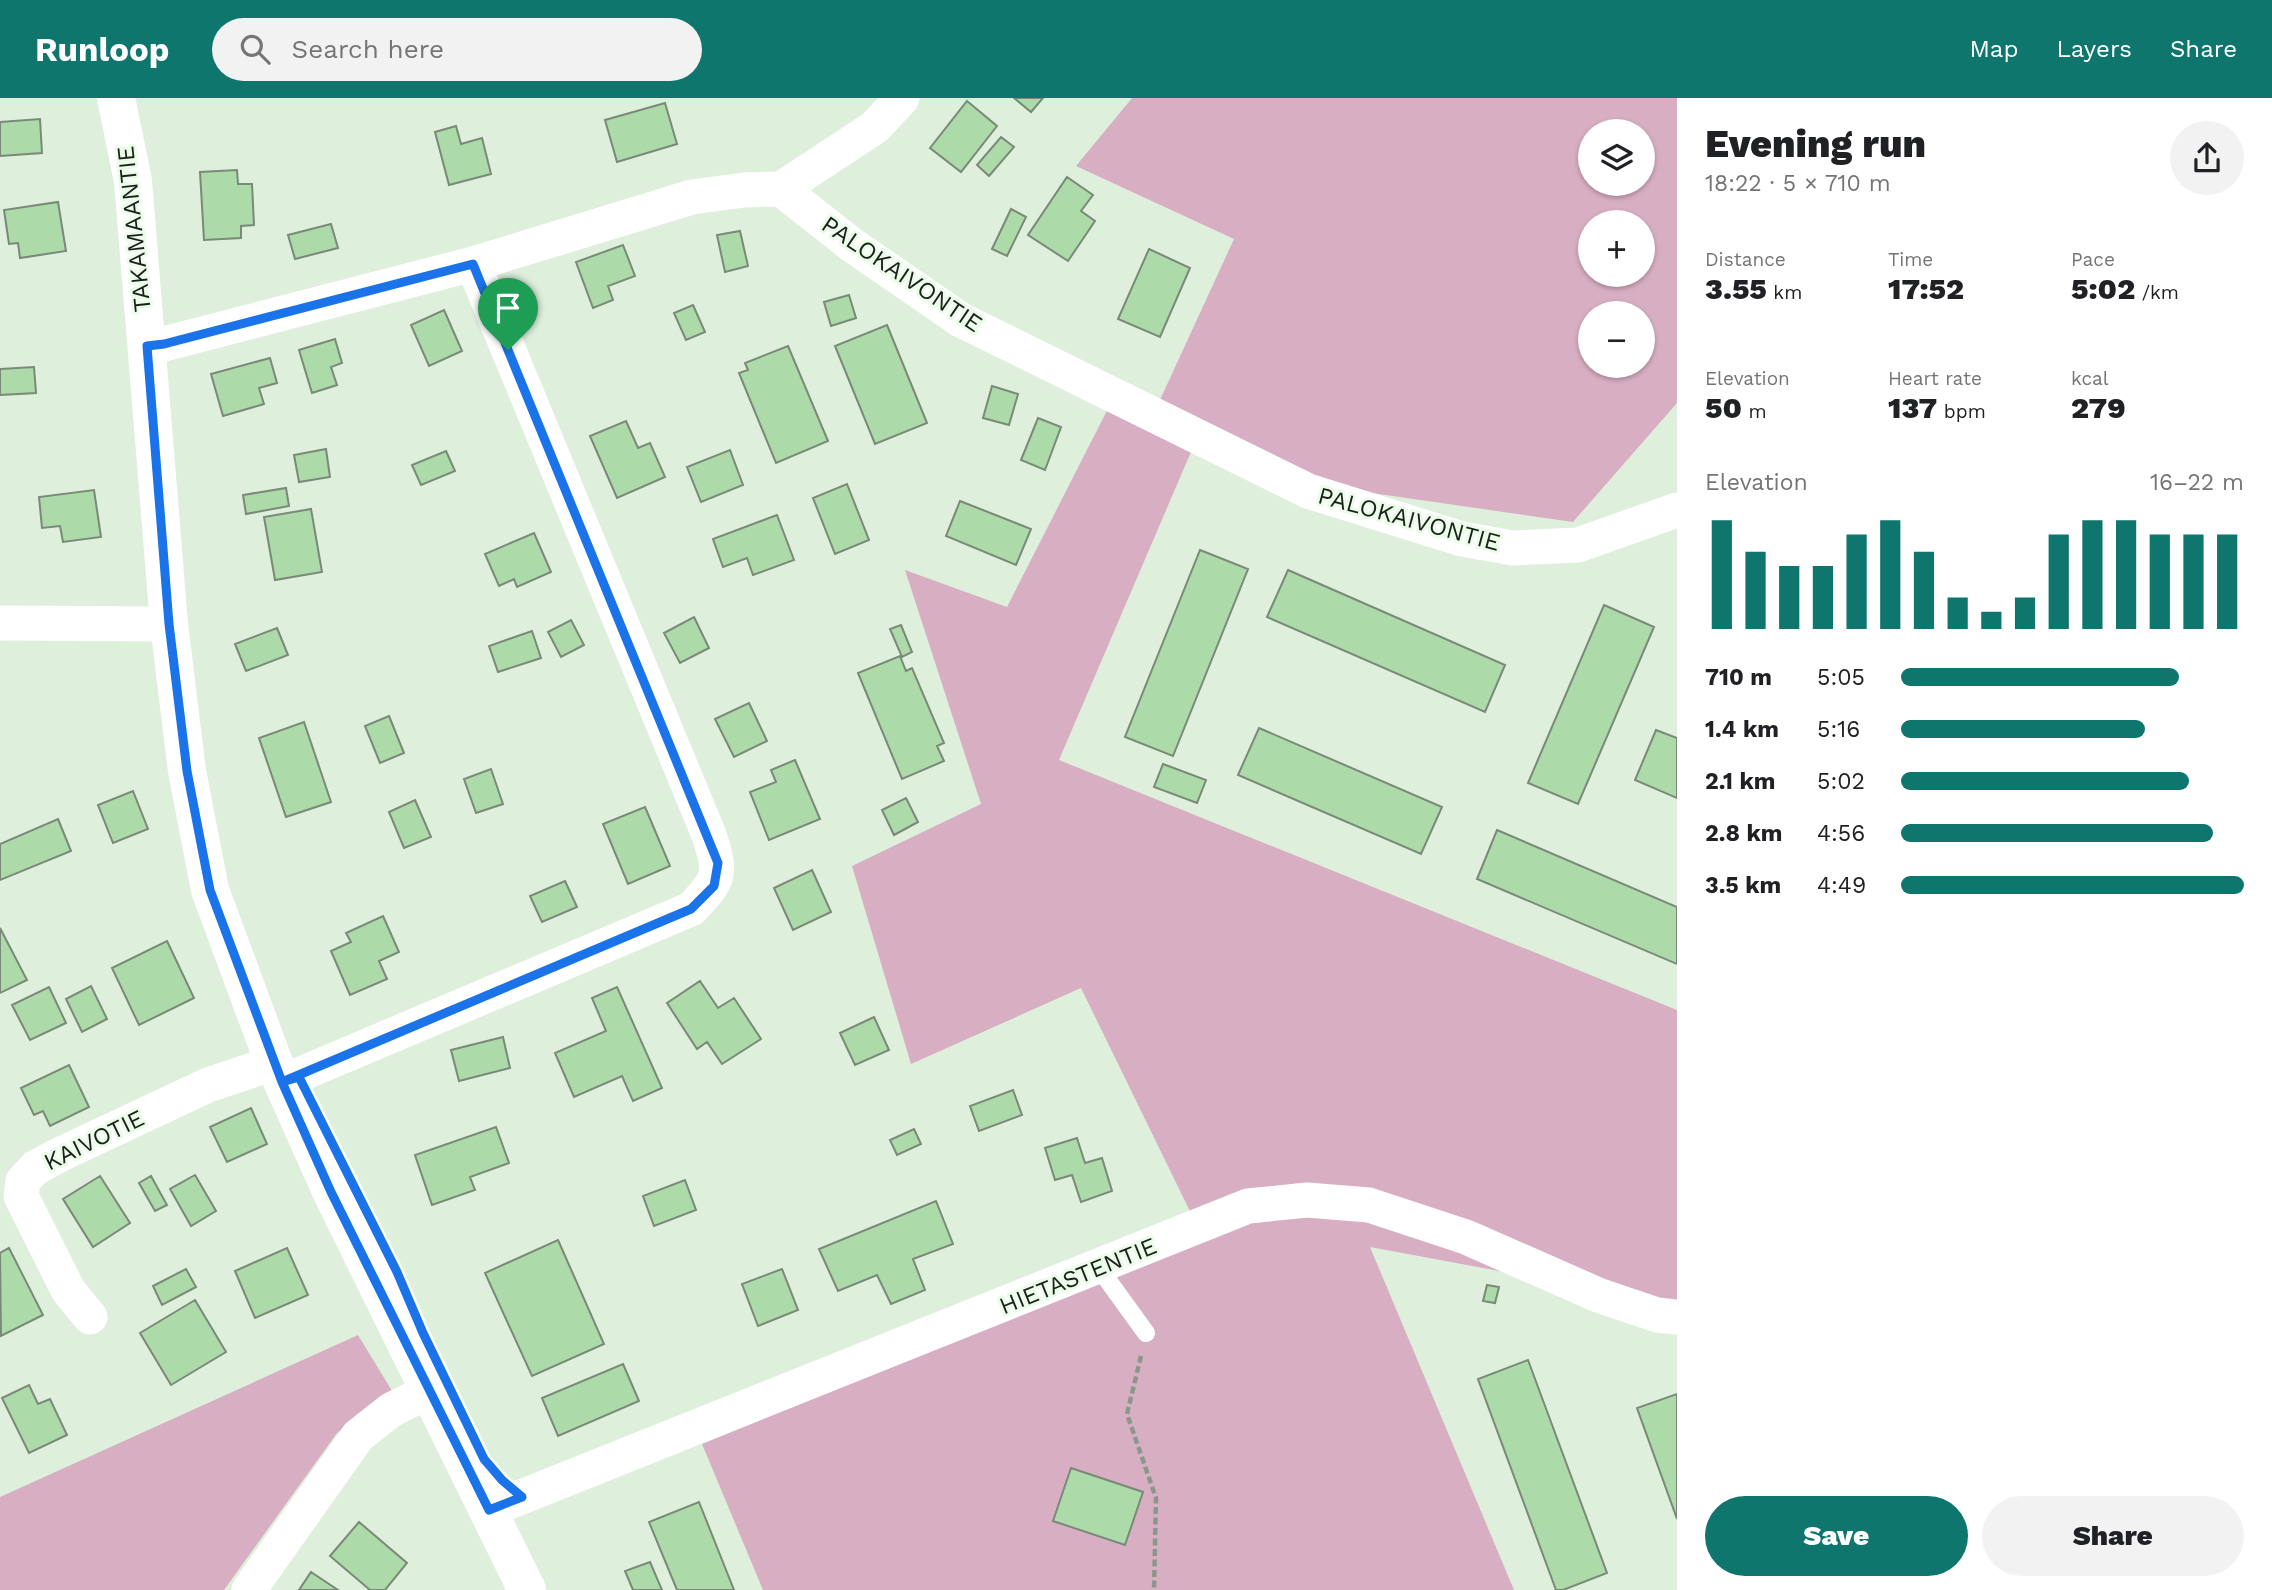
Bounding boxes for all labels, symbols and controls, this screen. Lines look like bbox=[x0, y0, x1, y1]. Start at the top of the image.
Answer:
search box bbox=[212, 18, 702, 81]
text: Runloop bbox=[35, 30, 170, 69]
icon: search bbox=[236, 30, 274, 68]
text: Search here bbox=[292, 34, 444, 64]
text: Map bbox=[1970, 35, 2018, 63]
text: Layers bbox=[2056, 35, 2132, 63]
text: Share bbox=[2170, 35, 2237, 63]
map controls bbox=[1578, 119, 1655, 378]
button: layers bbox=[1578, 119, 1655, 196]
button: share bbox=[2170, 121, 2244, 195]
text: Evening run bbox=[1705, 122, 1926, 166]
street label: TAKAMAANTIE bbox=[111, 145, 157, 313]
text: 18:22 · 5 × 710 m bbox=[1705, 170, 1891, 197]
street label: PALOKAIVONTIE bbox=[816, 210, 988, 338]
button: + bbox=[1578, 210, 1655, 287]
text: Distance bbox=[1705, 248, 1786, 271]
text: Time bbox=[1888, 248, 1933, 271]
text: Pace bbox=[2071, 248, 2115, 271]
text: 3.55 bbox=[1705, 271, 1767, 306]
text: 17:52 bbox=[1888, 271, 1964, 306]
text: 5:02 bbox=[2071, 271, 2135, 306]
pin bbox=[478, 278, 538, 350]
text: km bbox=[1767, 281, 1802, 304]
text: /km bbox=[2135, 281, 2179, 304]
icon: arrive bbox=[489, 289, 527, 327]
button: − bbox=[1578, 301, 1655, 378]
text: Elevation bbox=[1705, 367, 1790, 390]
text: Heart rate bbox=[1888, 367, 1982, 390]
text: kcal bbox=[2071, 367, 2109, 390]
text: 50 bbox=[1705, 390, 1742, 425]
text: 137 bbox=[1888, 390, 1937, 425]
text: 279 bbox=[2071, 390, 2126, 425]
text: m bbox=[1742, 400, 1767, 423]
text: bpm bbox=[1937, 400, 1986, 423]
text: Elevation bbox=[1705, 469, 1808, 496]
text: 16–22 m bbox=[2150, 469, 2244, 496]
street label: PALOKAIVONTIE bbox=[1315, 481, 1503, 557]
text: 710 m bbox=[1705, 664, 1772, 691]
text: 5:05 bbox=[1817, 664, 1865, 691]
text: 1.4 km bbox=[1705, 716, 1779, 743]
text: 5:16 bbox=[1817, 716, 1860, 743]
text: 2.1 km bbox=[1705, 768, 1776, 795]
text: 5:02 bbox=[1817, 768, 1865, 795]
text: 2.8 km bbox=[1705, 820, 1782, 847]
text: 4:56 bbox=[1817, 820, 1865, 847]
text: 3.5 km bbox=[1705, 872, 1781, 899]
text: 4:49 bbox=[1817, 872, 1866, 899]
street label: KAIVOTIE bbox=[39, 1104, 149, 1176]
street label: HIETASTENTIE bbox=[995, 1232, 1161, 1320]
button: Save bbox=[1705, 1496, 1968, 1576]
button: Share bbox=[1982, 1496, 2244, 1576]

